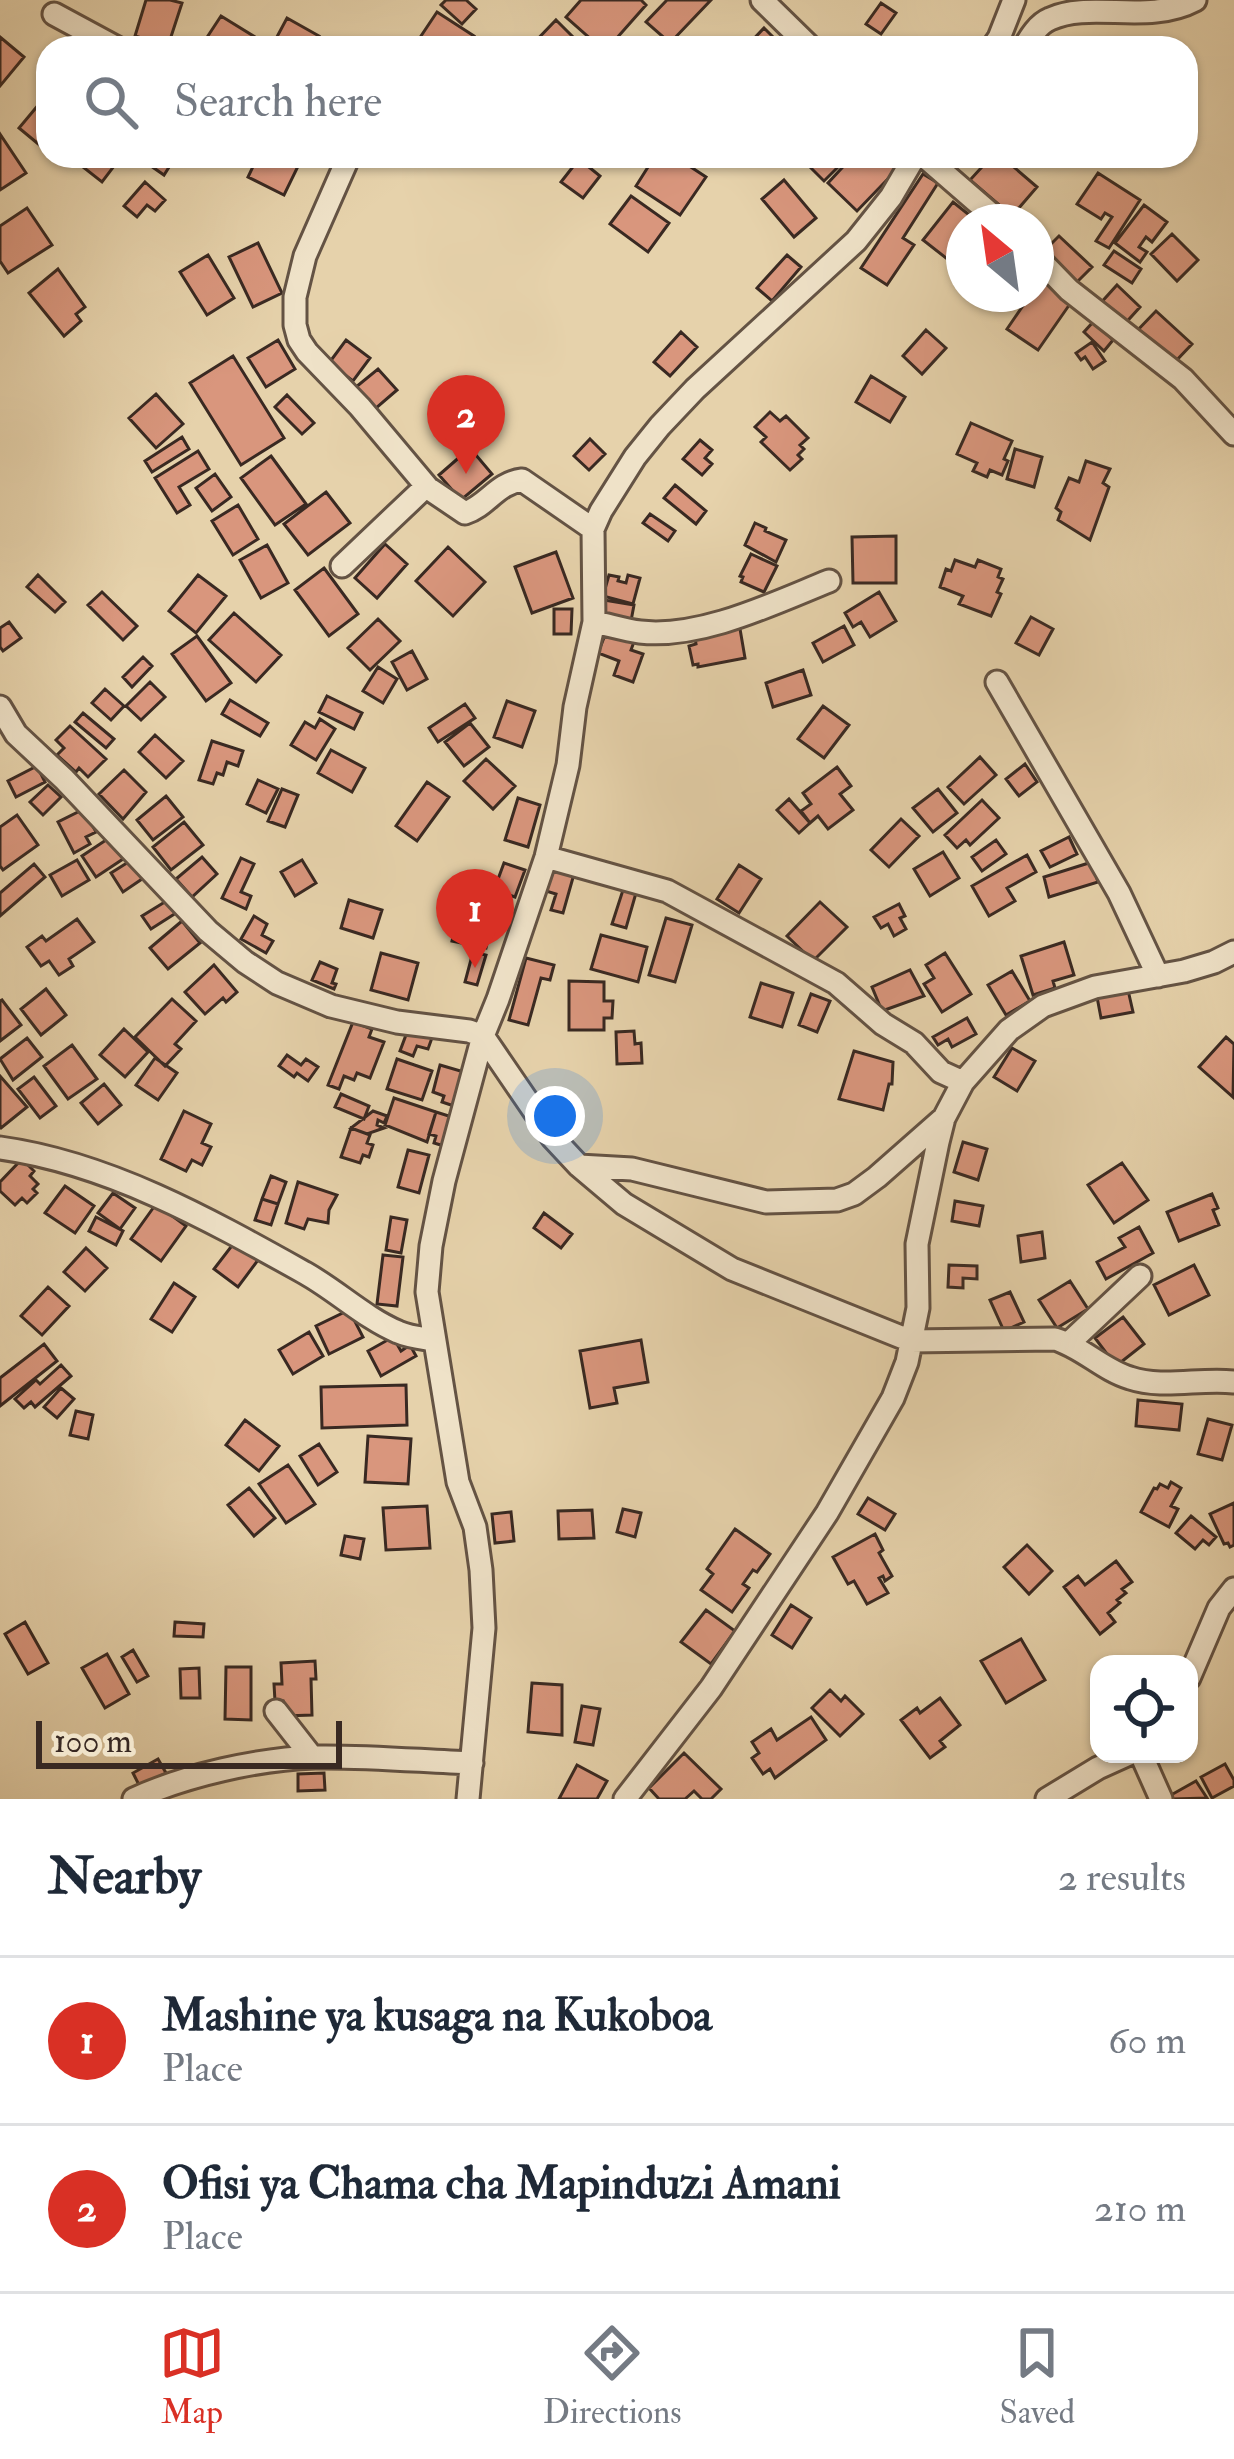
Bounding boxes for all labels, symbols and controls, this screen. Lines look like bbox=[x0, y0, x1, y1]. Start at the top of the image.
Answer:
search box bbox=[36, 36, 1198, 168]
icon: search bbox=[78, 69, 144, 135]
text: Search here bbox=[174, 74, 382, 130]
north arrow bbox=[946, 204, 1054, 312]
pin: 2 bbox=[427, 375, 505, 474]
pin: 1 bbox=[436, 869, 514, 968]
your location bbox=[525, 1086, 585, 1146]
map controls bbox=[1090, 1655, 1198, 1763]
button: locate bbox=[1090, 1655, 1198, 1763]
scale bar bbox=[36, 1715, 342, 1768]
text: 100 m bbox=[54, 1721, 132, 1762]
text: Nearby bbox=[48, 1845, 201, 1909]
text: 2 results bbox=[1058, 1853, 1186, 1902]
text: Mashine ya kusaga na Kukoboa bbox=[162, 1988, 712, 2044]
text: 1 bbox=[80, 2016, 94, 2065]
text: 60 m bbox=[1108, 2016, 1186, 2065]
text: Place bbox=[162, 2044, 243, 2093]
text: Ofisi ya Chama cha Mapinduzi Amani bbox=[162, 2156, 841, 2212]
text: 2 bbox=[77, 2184, 97, 2233]
text: 210 m bbox=[1094, 2184, 1186, 2233]
text: Place bbox=[162, 2212, 243, 2261]
tab: Map bbox=[159, 2320, 225, 2433]
tab: Directions bbox=[543, 2320, 682, 2433]
tab: Saved bbox=[1000, 2320, 1075, 2433]

